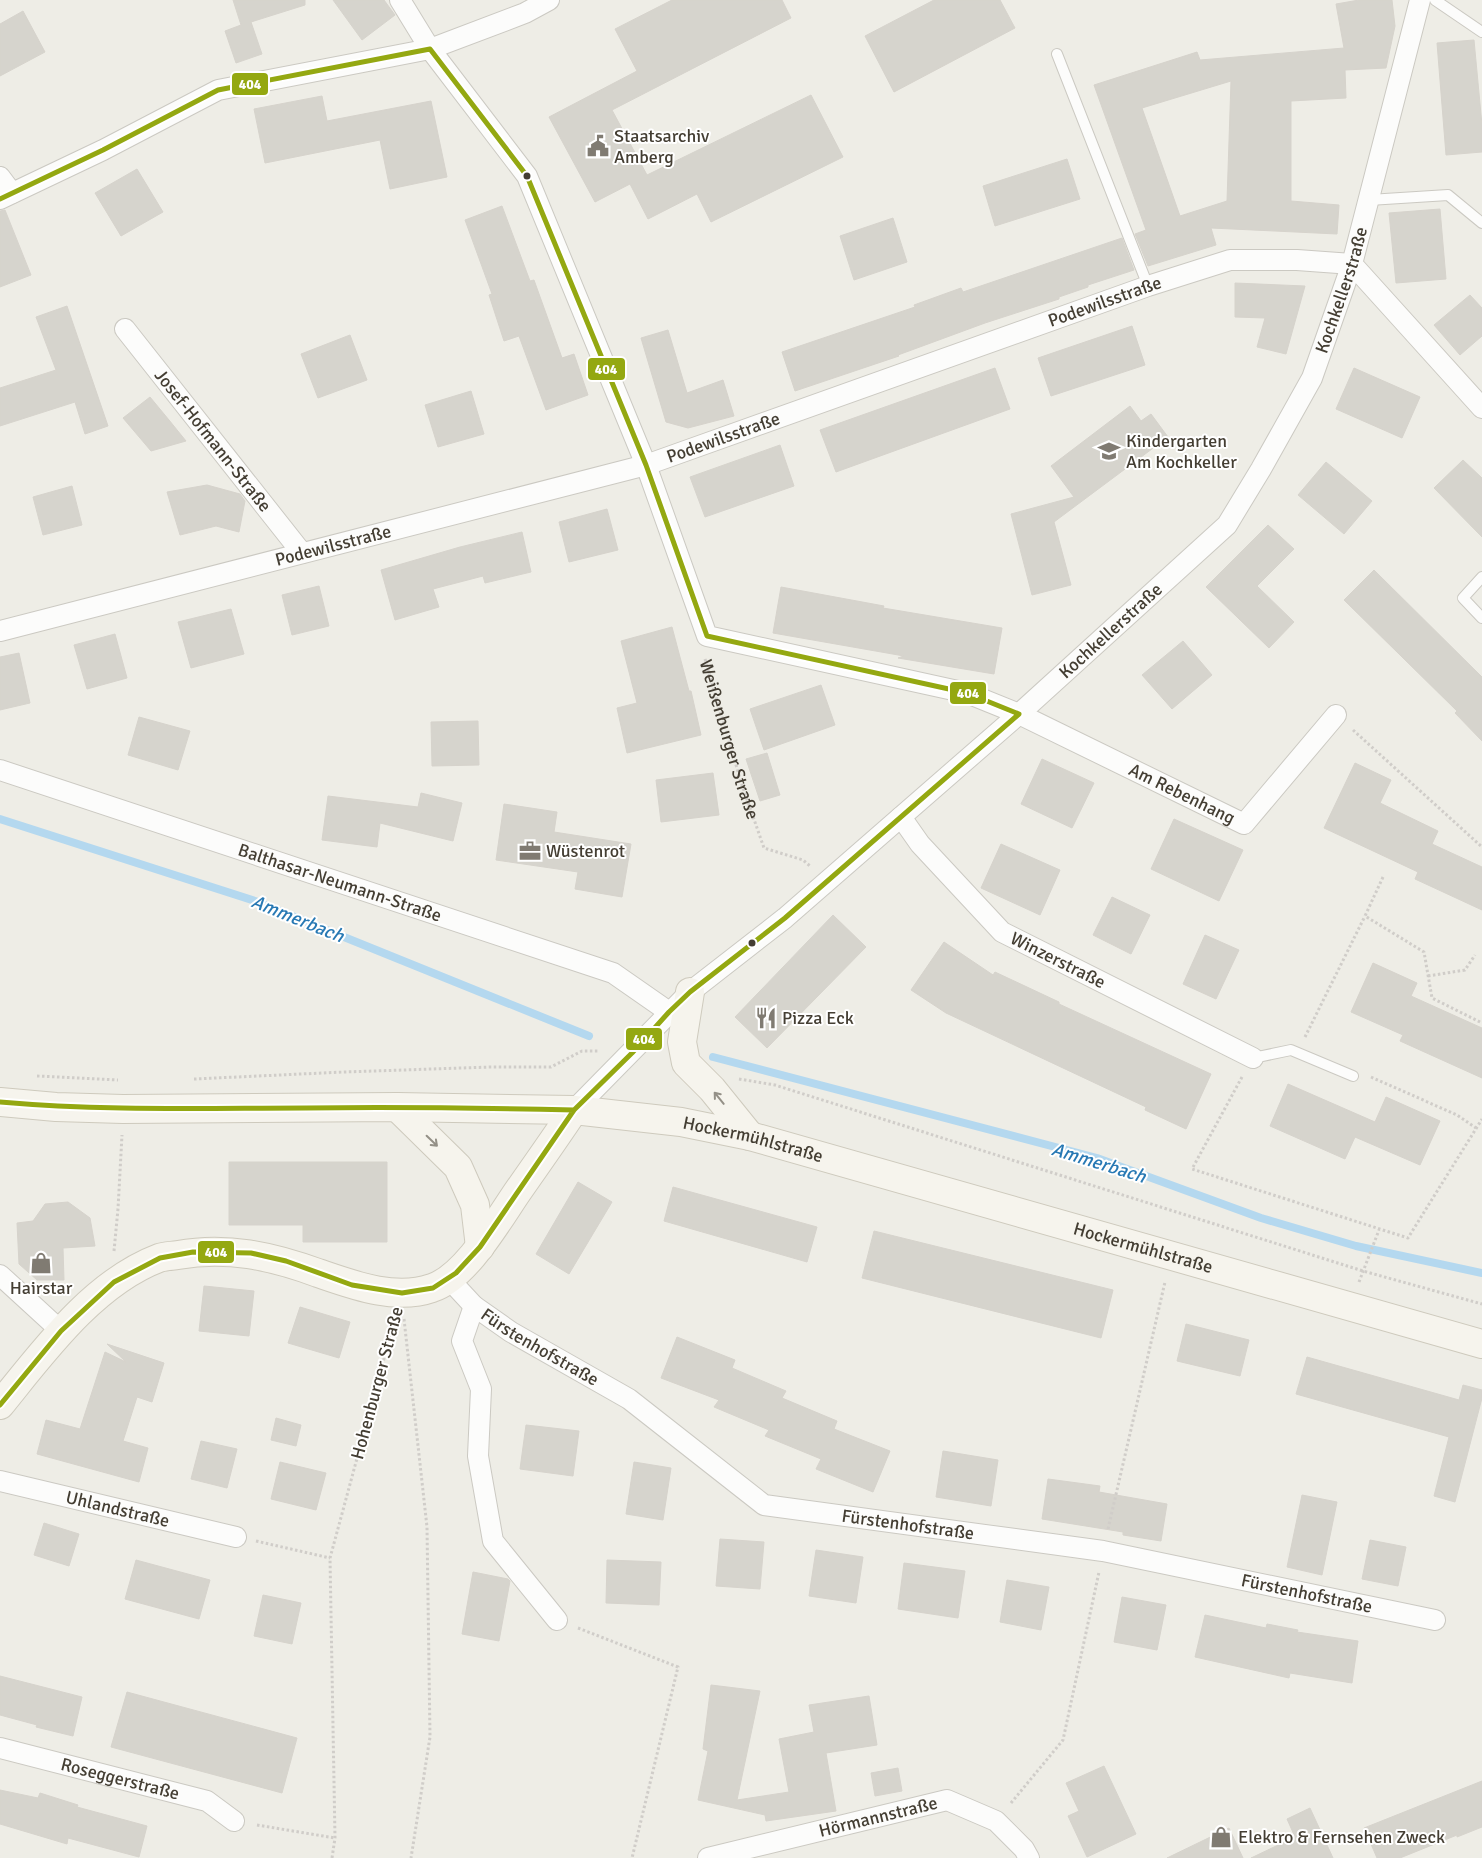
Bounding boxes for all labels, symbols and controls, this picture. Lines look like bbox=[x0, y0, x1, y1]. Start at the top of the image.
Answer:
line badge: 404 bbox=[231, 72, 269, 96]
text: 404 bbox=[239, 76, 262, 93]
place label: Staatsarchiv Amberg bbox=[614, 125, 710, 168]
public building icon: Staatsarchiv Amberg bbox=[585, 133, 611, 159]
unlabelled marker bbox=[522, 171, 532, 181]
street label: Kochkellerstraße bbox=[1311, 225, 1372, 356]
street label: Podewilsstraße bbox=[1045, 271, 1164, 332]
line badge: 404 bbox=[587, 357, 626, 381]
text: 404 bbox=[595, 361, 618, 378]
street label: Josef-Hofmann-Straße bbox=[150, 365, 276, 516]
street label: Podewilsstraße bbox=[664, 407, 783, 468]
place label: Kindergarten Am Kochkeller bbox=[1126, 430, 1237, 473]
school or university icon: Kindergarten Am Kochkeller bbox=[1096, 438, 1122, 464]
street label: Podewilsstraße bbox=[273, 520, 394, 571]
street label: Kochkellerstraße bbox=[1054, 578, 1167, 683]
street label: Weißenburger Straße bbox=[695, 657, 764, 822]
line badge: 404 bbox=[949, 681, 987, 705]
text: 404 bbox=[957, 685, 980, 702]
street label: Am Rebenhang bbox=[1125, 758, 1239, 829]
office icon: Wüstenrot bbox=[517, 838, 543, 864]
street label: Balthasar-Neumann-Straße bbox=[235, 839, 444, 926]
place label: Wüstenrot bbox=[546, 840, 625, 862]
water label: Ammerbach bbox=[248, 890, 348, 949]
street label: Winzerstraße bbox=[1007, 927, 1109, 993]
unlabelled marker bbox=[747, 938, 757, 948]
restaurant icon: Pizza Eck bbox=[753, 1005, 779, 1031]
place label: Pizza Eck bbox=[782, 1007, 854, 1029]
line badge: 404 bbox=[625, 1027, 663, 1051]
text: 404 bbox=[633, 1031, 656, 1048]
one-way arrow bbox=[714, 1092, 725, 1105]
street label: Hockermühlstraße bbox=[681, 1112, 826, 1167]
one-way arrow bbox=[425, 1135, 438, 1147]
water label: Ammerbach bbox=[1049, 1137, 1149, 1189]
street label: Hockermühlstraße bbox=[1071, 1217, 1215, 1278]
line badge: 404 bbox=[197, 1240, 235, 1264]
text: 404 bbox=[205, 1244, 228, 1261]
shop icon: Hairstar bbox=[28, 1250, 54, 1276]
place label: Hairstar bbox=[10, 1277, 73, 1299]
street label: Fürstenhofstraße bbox=[477, 1303, 603, 1391]
street label: Hohenburger Straße bbox=[346, 1304, 408, 1462]
street label: Uhlandstraße bbox=[64, 1486, 172, 1532]
street label: Fürstenhofstraße bbox=[840, 1505, 976, 1544]
street label: Fürstenhofstraße bbox=[1239, 1569, 1374, 1618]
street label: Roseggerstraße bbox=[58, 1753, 182, 1805]
street label: Hörmannstraße bbox=[816, 1792, 940, 1842]
shop icon: Elektro & Fernsehen Zweck bbox=[1208, 1824, 1234, 1850]
place label: Elektro & Fernsehen Zweck bbox=[1238, 1826, 1445, 1848]

